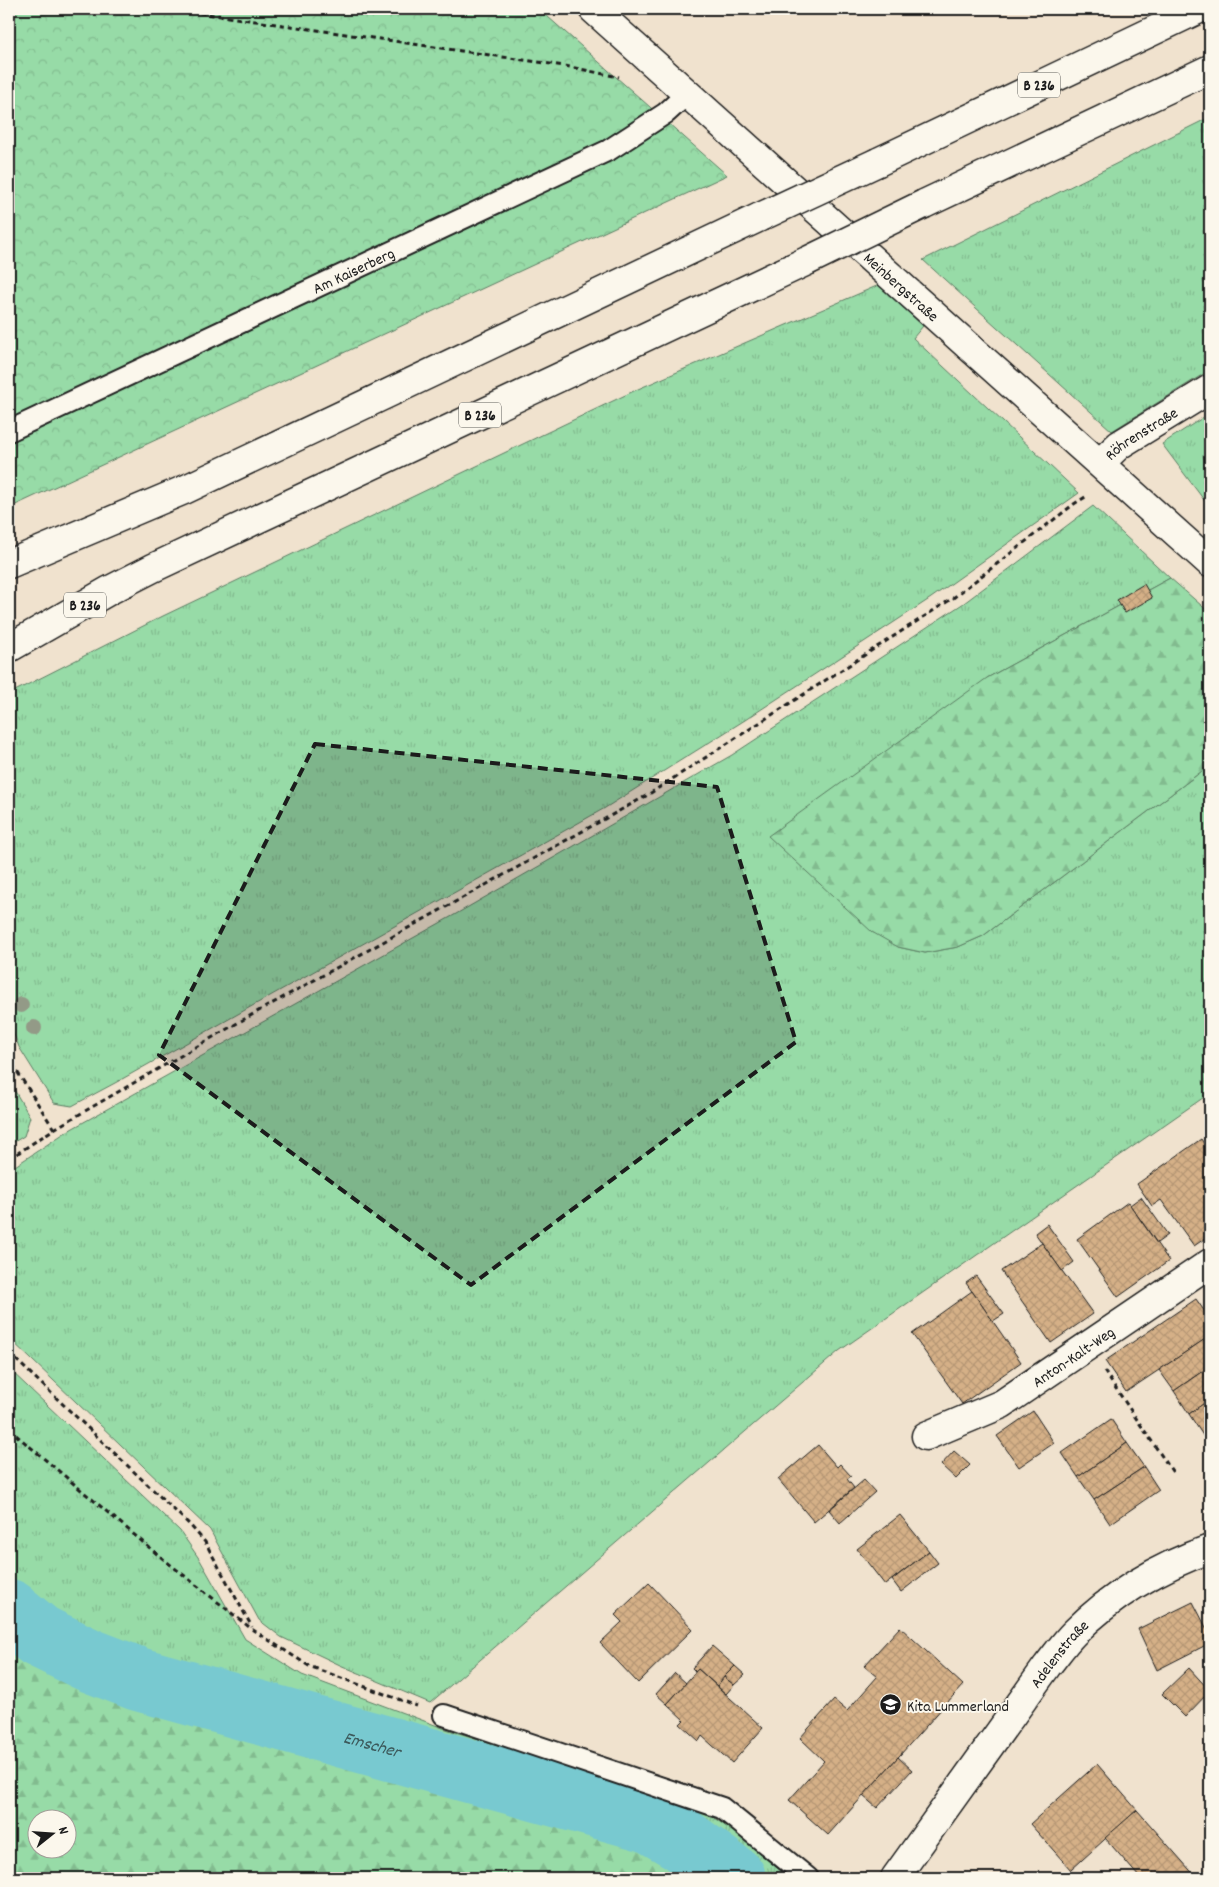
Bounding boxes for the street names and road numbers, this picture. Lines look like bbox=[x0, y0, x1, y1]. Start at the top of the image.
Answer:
road number: B 236 bbox=[1018, 72, 1060, 98]
street label: Am Kaiserberg bbox=[309, 243, 399, 301]
street label: Meinbergstraße bbox=[857, 248, 943, 328]
road number: B 236 bbox=[459, 402, 501, 428]
street label: Röhrenstraße bbox=[1101, 402, 1183, 467]
road number: B 236 bbox=[64, 592, 106, 618]
street label: Anton-Kalt-Weg bbox=[1028, 1322, 1120, 1394]
street label: Adelenstraße bbox=[1026, 1616, 1095, 1694]

